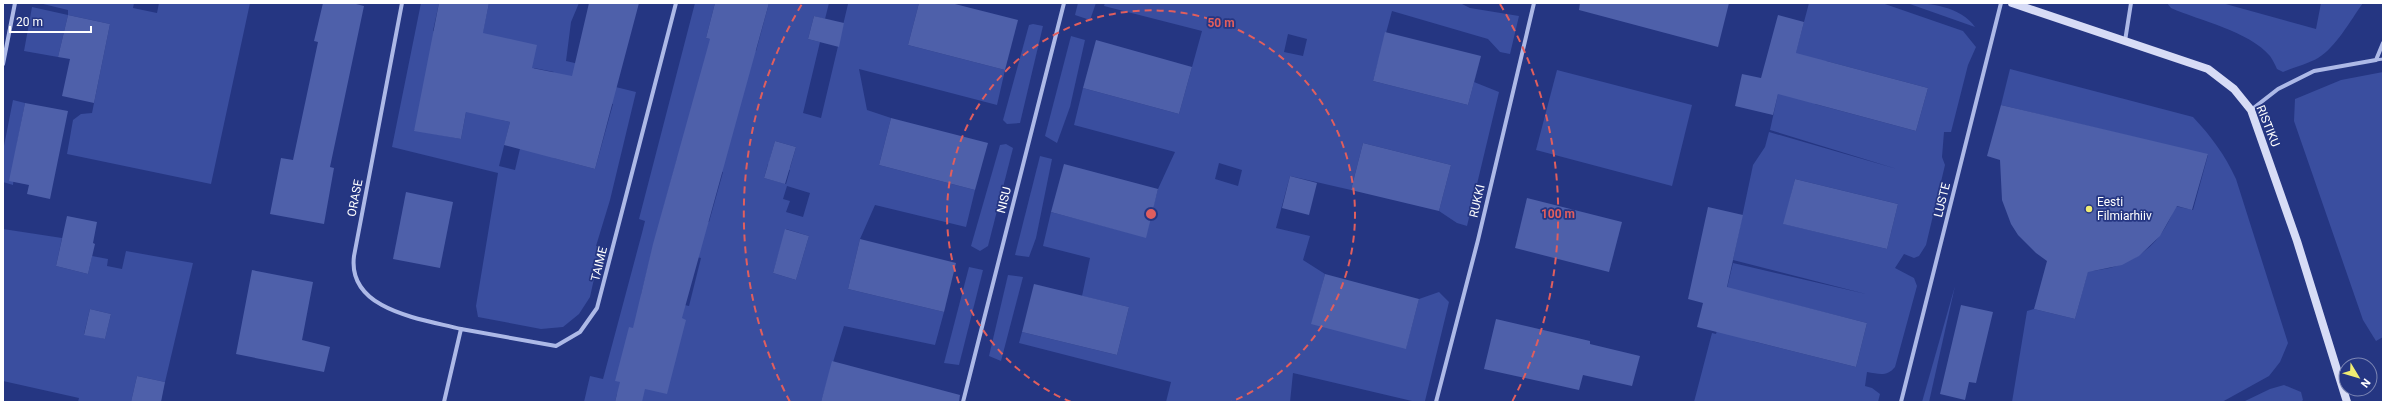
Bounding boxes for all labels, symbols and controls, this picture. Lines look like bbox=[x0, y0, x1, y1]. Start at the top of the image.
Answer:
scale bar bbox=[10, 8, 91, 34]
text: 20 m bbox=[16, 15, 43, 29]
text: 50 m bbox=[1207, 16, 1235, 30]
street label: RISTIKU bbox=[2253, 103, 2283, 149]
street label: ORASE bbox=[345, 178, 365, 218]
street label: LUSTE bbox=[1931, 181, 1953, 219]
street label: RUKKI bbox=[1466, 183, 1488, 219]
street label: NISU bbox=[994, 185, 1014, 215]
place label: Eesti Filmiarhiiv bbox=[2097, 195, 2152, 223]
marker: Eesti Filmiarhiiv bbox=[2084, 204, 2094, 214]
centre of rings bbox=[1144, 207, 1158, 221]
text: 100 m bbox=[1541, 207, 1575, 221]
street label: TAIME bbox=[588, 245, 610, 283]
north arrow bbox=[2338, 357, 2378, 397]
text: N bbox=[2358, 376, 2373, 390]

